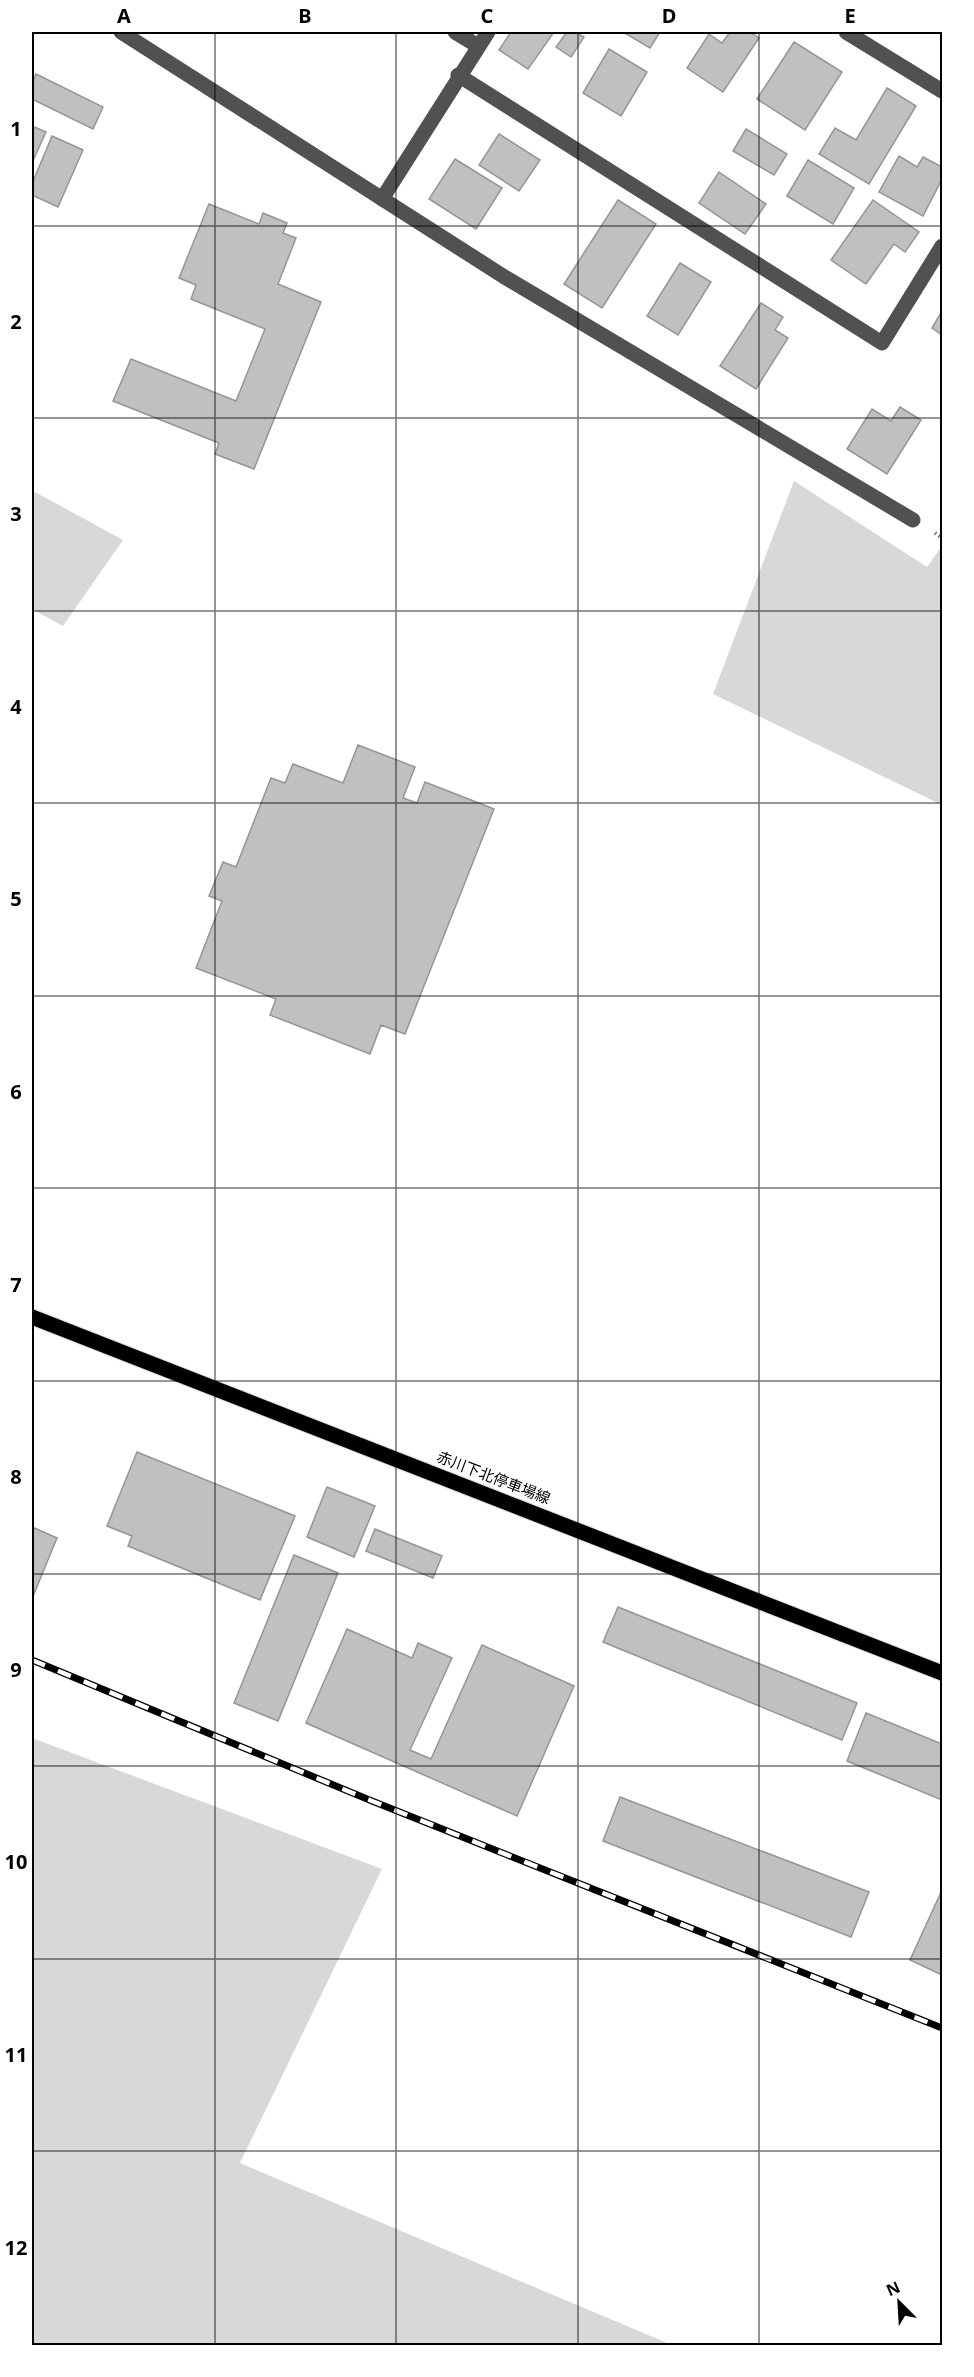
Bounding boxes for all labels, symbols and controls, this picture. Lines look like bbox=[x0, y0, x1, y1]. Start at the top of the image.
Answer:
text: A bbox=[117, 2, 131, 29]
text: B bbox=[298, 2, 312, 29]
text: C bbox=[481, 2, 494, 29]
text: D bbox=[662, 2, 676, 29]
text: E bbox=[844, 2, 856, 29]
text: 1 bbox=[10, 115, 22, 142]
text: 2 bbox=[10, 308, 22, 335]
text: 3 bbox=[10, 500, 22, 527]
text: 4 bbox=[10, 693, 22, 720]
text: 5 bbox=[10, 885, 22, 912]
text: 6 bbox=[10, 1078, 22, 1105]
text: 7 bbox=[10, 1271, 22, 1298]
street label: 赤川下北停車場線 bbox=[434, 1446, 554, 1508]
text: 8 bbox=[10, 1463, 22, 1490]
text: 9 bbox=[10, 1656, 22, 1683]
text: 10 bbox=[5, 1848, 27, 1875]
text: 11 bbox=[5, 2041, 27, 2068]
text: 12 bbox=[5, 2234, 27, 2261]
north arrow bbox=[869, 2272, 929, 2332]
text: N bbox=[882, 2276, 903, 2301]

